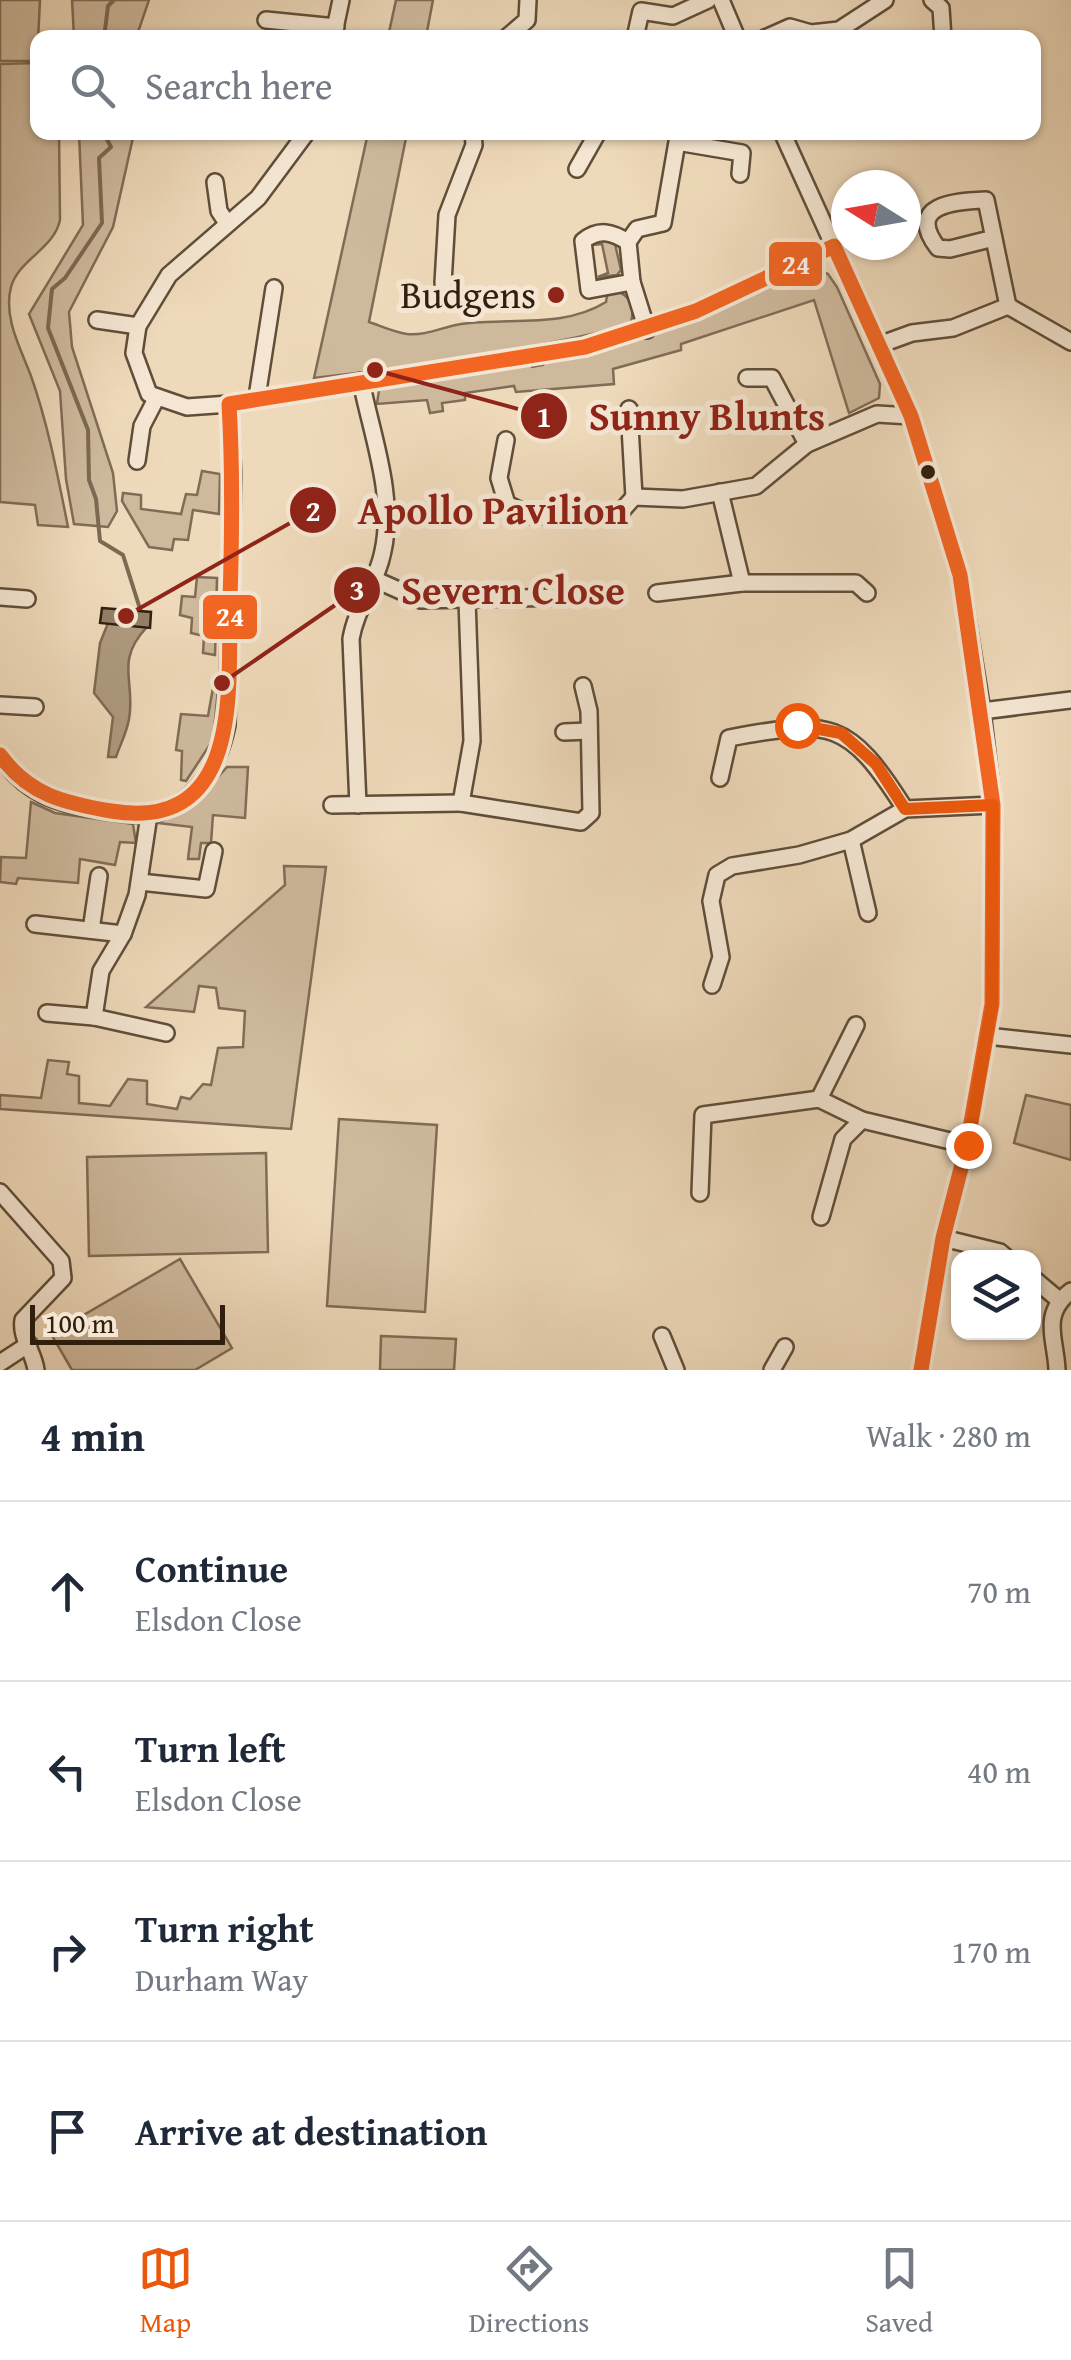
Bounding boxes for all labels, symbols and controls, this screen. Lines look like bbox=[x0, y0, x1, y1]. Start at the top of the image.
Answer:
search box bbox=[30, 30, 1041, 140]
text: Search here bbox=[145, 57, 333, 113]
icon: search bbox=[65, 58, 120, 113]
north arrow bbox=[831, 170, 921, 260]
line badge: 24 bbox=[767, 240, 824, 288]
text: 24 bbox=[781, 243, 811, 284]
place label: Budgens bbox=[400, 266, 536, 322]
marker: Budgens bbox=[545, 284, 567, 306]
callout: Sunny Blunts bbox=[519, 381, 846, 451]
text: Sunny Blunts bbox=[589, 386, 825, 445]
text: 1 bbox=[536, 394, 552, 438]
unlabelled marker bbox=[918, 462, 938, 482]
callout: Apollo Pavilion bbox=[288, 475, 648, 545]
text: Apollo Pavilion bbox=[358, 480, 629, 539]
text: 2 bbox=[305, 488, 321, 532]
callout: Severn Close bbox=[332, 555, 645, 625]
text: Severn Close bbox=[401, 560, 625, 619]
text: 3 bbox=[349, 567, 365, 611]
line badge: 24 bbox=[201, 593, 259, 641]
text: 24 bbox=[215, 595, 245, 636]
route start bbox=[775, 703, 821, 749]
route end bbox=[946, 1123, 992, 1169]
map controls bbox=[951, 1250, 1041, 1340]
button: layers bbox=[951, 1250, 1041, 1340]
scale bar bbox=[30, 1300, 225, 1344]
text: 100 m bbox=[45, 1302, 114, 1343]
text: 4 min bbox=[40, 1405, 145, 1466]
text: Walk · 280 m bbox=[866, 1412, 1031, 1459]
text: Continue bbox=[135, 1540, 288, 1596]
icon: ahead bbox=[40, 1564, 95, 1619]
text: 70 m bbox=[967, 1568, 1031, 1615]
text: Elsdon Close bbox=[135, 1596, 302, 1643]
text: Turn left bbox=[135, 1720, 286, 1776]
icon: left bbox=[40, 1744, 95, 1799]
text: 40 m bbox=[967, 1748, 1031, 1795]
text: Elsdon Close bbox=[135, 1776, 302, 1823]
text: Turn right bbox=[135, 1900, 314, 1956]
icon: right bbox=[40, 1924, 95, 1979]
text: 170 m bbox=[952, 1928, 1031, 1975]
text: Durham Way bbox=[135, 1956, 308, 2003]
text: Arrive at destination bbox=[135, 2103, 488, 2159]
icon: arrive bbox=[40, 2104, 95, 2159]
tab: Map bbox=[138, 2241, 193, 2342]
tab: Directions bbox=[469, 2241, 589, 2342]
tab: Saved bbox=[865, 2241, 933, 2342]

